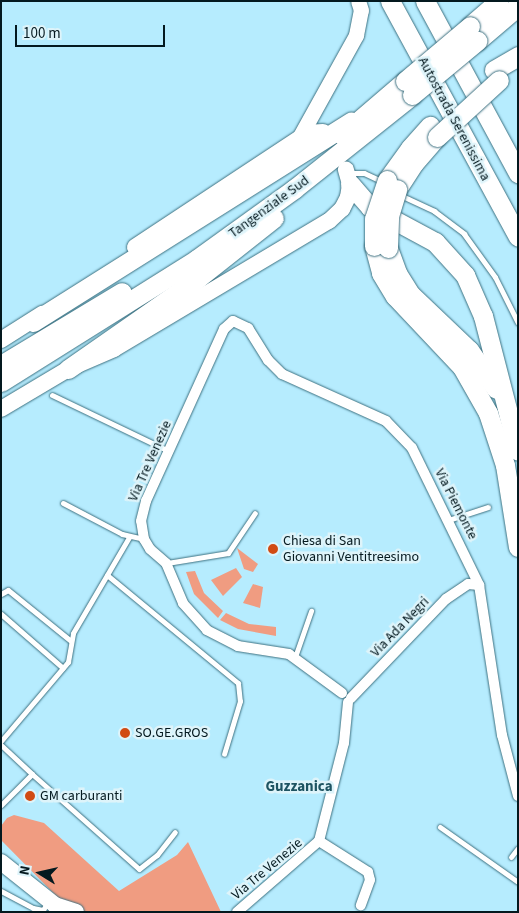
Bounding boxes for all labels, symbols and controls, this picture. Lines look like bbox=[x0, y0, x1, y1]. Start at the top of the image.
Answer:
scale bar bbox=[18, 15, 168, 47]
text: 100 m bbox=[23, 23, 61, 44]
street label: Autostrada Serenissima bbox=[414, 54, 494, 184]
street label: Tangenziale Sud bbox=[226, 172, 312, 242]
street label: Via Tre Venezie bbox=[125, 418, 175, 504]
street label: Via Piemonte bbox=[431, 466, 481, 542]
place label: Chiesa di San Giovanni Ventitreesimo bbox=[283, 533, 419, 566]
marker: Chiesa di San Giovanni Ventitreesimo bbox=[267, 543, 279, 555]
street label: Via Ada Negri bbox=[367, 593, 433, 661]
place label: SO.GE.GROS bbox=[135, 725, 208, 741]
marker: SO.GE.GROS bbox=[119, 727, 131, 739]
district label: Guzzanica bbox=[265, 778, 333, 796]
place label: GM carburanti bbox=[40, 788, 123, 804]
marker: GM carburanti bbox=[24, 790, 36, 802]
street label: Via Tre Venezie bbox=[228, 835, 306, 903]
north arrow bbox=[15, 848, 65, 898]
text: N bbox=[15, 864, 36, 877]

